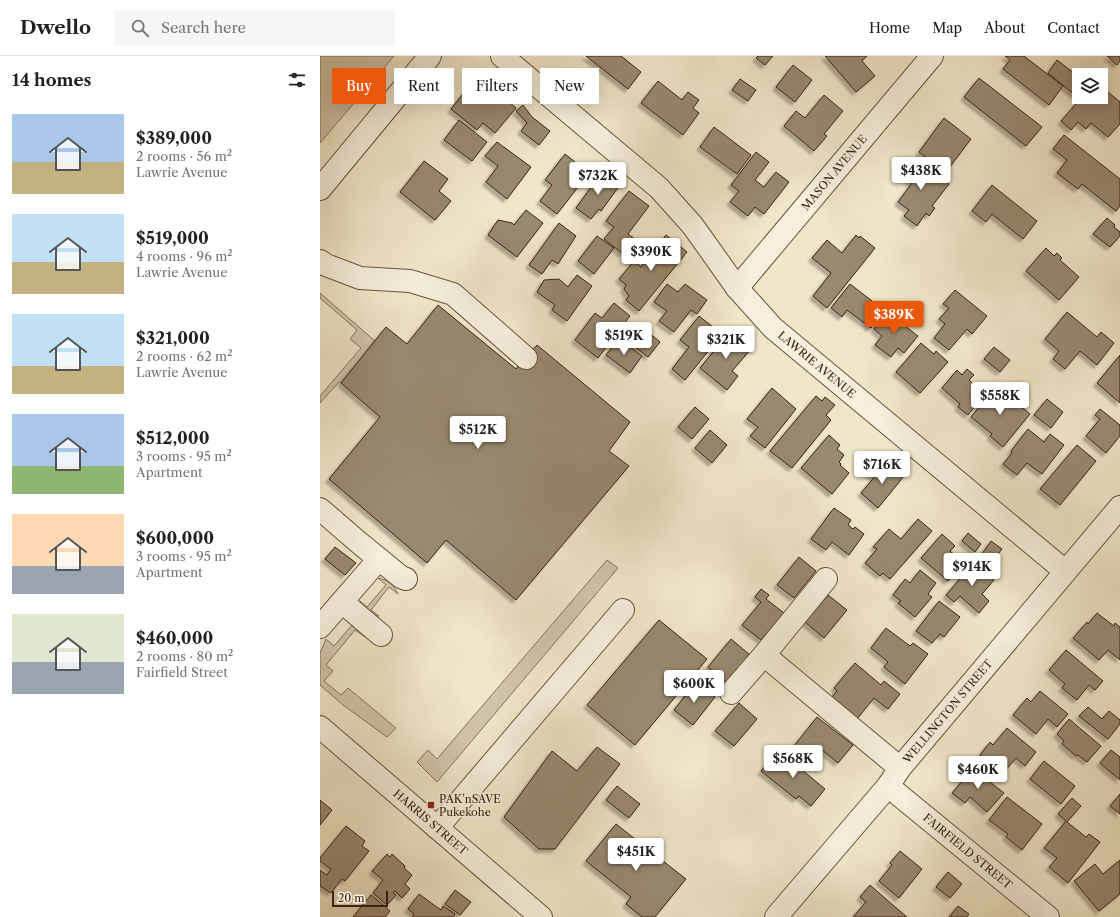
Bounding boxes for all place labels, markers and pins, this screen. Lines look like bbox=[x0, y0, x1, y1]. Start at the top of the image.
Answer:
pin: $438K bbox=[893, 157, 949, 191]
pin: $732K bbox=[570, 162, 626, 196]
pin: $390K bbox=[623, 238, 679, 272]
pin: $389K bbox=[866, 301, 922, 335]
pin: $519K bbox=[596, 322, 652, 356]
pin: $321K bbox=[698, 326, 754, 360]
pin: $558K bbox=[972, 382, 1028, 416]
pin: $512K bbox=[450, 416, 506, 450]
pin: $716K bbox=[854, 451, 910, 485]
pin: $914K bbox=[944, 553, 1000, 587]
pin: $600K bbox=[666, 670, 722, 704]
pin: $568K bbox=[765, 745, 821, 779]
pin: $460K bbox=[950, 756, 1006, 790]
place label: PAK'nSAVE Pukekohe bbox=[439, 792, 501, 819]
marker: PAK'nSAVE Pukekohe bbox=[426, 800, 436, 810]
pin: $451K bbox=[608, 838, 664, 872]

